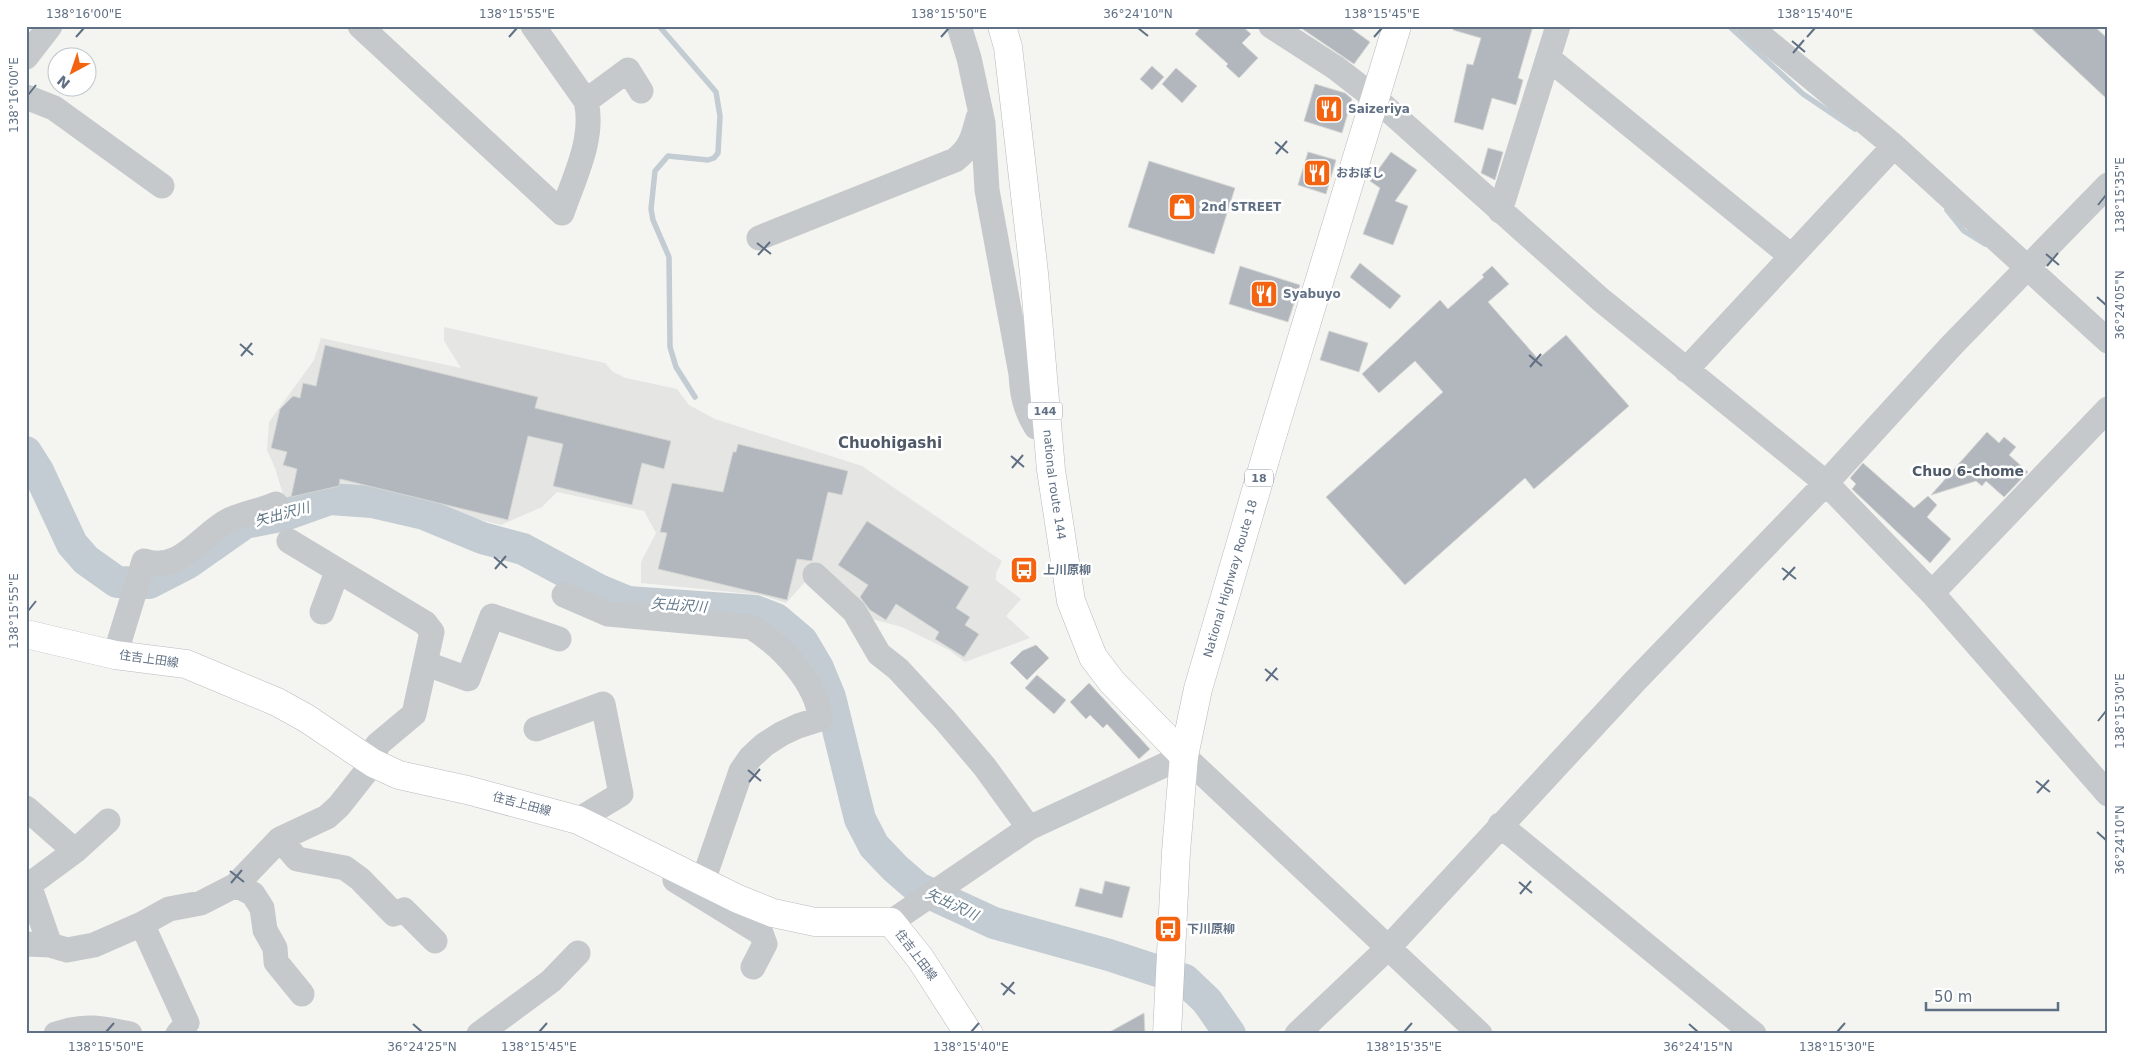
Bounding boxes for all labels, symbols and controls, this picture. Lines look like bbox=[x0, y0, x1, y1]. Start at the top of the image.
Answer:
text: 138°16'00"E bbox=[46, 7, 122, 21]
text: 138°15'55"E bbox=[479, 7, 555, 21]
text: 138°15'50"E bbox=[911, 7, 987, 21]
text: 36°24'10"N bbox=[1103, 7, 1173, 21]
text: 138°15'45"E bbox=[1344, 7, 1420, 21]
text: 138°15'40"E bbox=[1777, 7, 1853, 21]
north arrow bbox=[48, 48, 98, 98]
text: 138°16'00"E bbox=[7, 57, 21, 133]
text: N bbox=[54, 72, 73, 92]
restaurant icon: Saizeriya bbox=[1314, 94, 1344, 124]
place label: Saizeriya bbox=[1348, 102, 1410, 116]
text: 138°15'35"E bbox=[2113, 157, 2127, 233]
restaurant icon: おおぼし bbox=[1302, 158, 1332, 188]
place label: おおぼし bbox=[1336, 166, 1384, 180]
shop icon: 2nd STREET bbox=[1167, 192, 1197, 222]
place label: 2nd STREET bbox=[1201, 200, 1282, 214]
text: 36°24'05"N bbox=[2113, 270, 2127, 340]
restaurant icon: Syabuyo bbox=[1249, 279, 1279, 309]
place label: Syabuyo bbox=[1283, 287, 1341, 301]
road number: 144 bbox=[1028, 402, 1062, 420]
street label: national route 144 bbox=[1041, 429, 1069, 541]
district label: Chuohigashi bbox=[838, 434, 942, 452]
district label: Chuo 6-chome bbox=[1912, 463, 2024, 479]
road number: 18 bbox=[1245, 469, 1273, 486]
street label: National Highway Route 18 bbox=[1201, 498, 1260, 659]
water label: 矢出沢川 bbox=[253, 499, 313, 529]
bus stop icon: 上川原柳 bbox=[1009, 555, 1039, 585]
place label: 上川原柳 bbox=[1043, 563, 1091, 577]
text: 138°15'55"E bbox=[7, 573, 21, 649]
water label: 矢出沢川 bbox=[651, 595, 709, 615]
street label: 住吉上田線 bbox=[118, 648, 180, 670]
text: 138°15'30"E bbox=[2113, 673, 2127, 749]
street label: 住吉上田線 bbox=[491, 789, 553, 819]
text: 36°24'10"N bbox=[2113, 805, 2127, 875]
water label: 矢出沢川 bbox=[923, 885, 983, 924]
bus stop icon: 下川原柳 bbox=[1153, 914, 1183, 944]
place label: 下川原柳 bbox=[1187, 922, 1235, 936]
street label: 住吉上田線 bbox=[892, 927, 940, 983]
scale bar bbox=[1926, 980, 2059, 1012]
text: 50 m bbox=[1934, 988, 1972, 1006]
text: 138°15'50"E bbox=[68, 1040, 144, 1054]
text: 36°24'25"N bbox=[387, 1040, 457, 1054]
text: 138°15'45"E bbox=[501, 1040, 577, 1054]
text: 138°15'40"E bbox=[933, 1040, 1009, 1054]
text: 138°15'35"E bbox=[1366, 1040, 1442, 1054]
text: 36°24'15"N bbox=[1663, 1040, 1733, 1054]
text: 138°15'30"E bbox=[1799, 1040, 1875, 1054]

